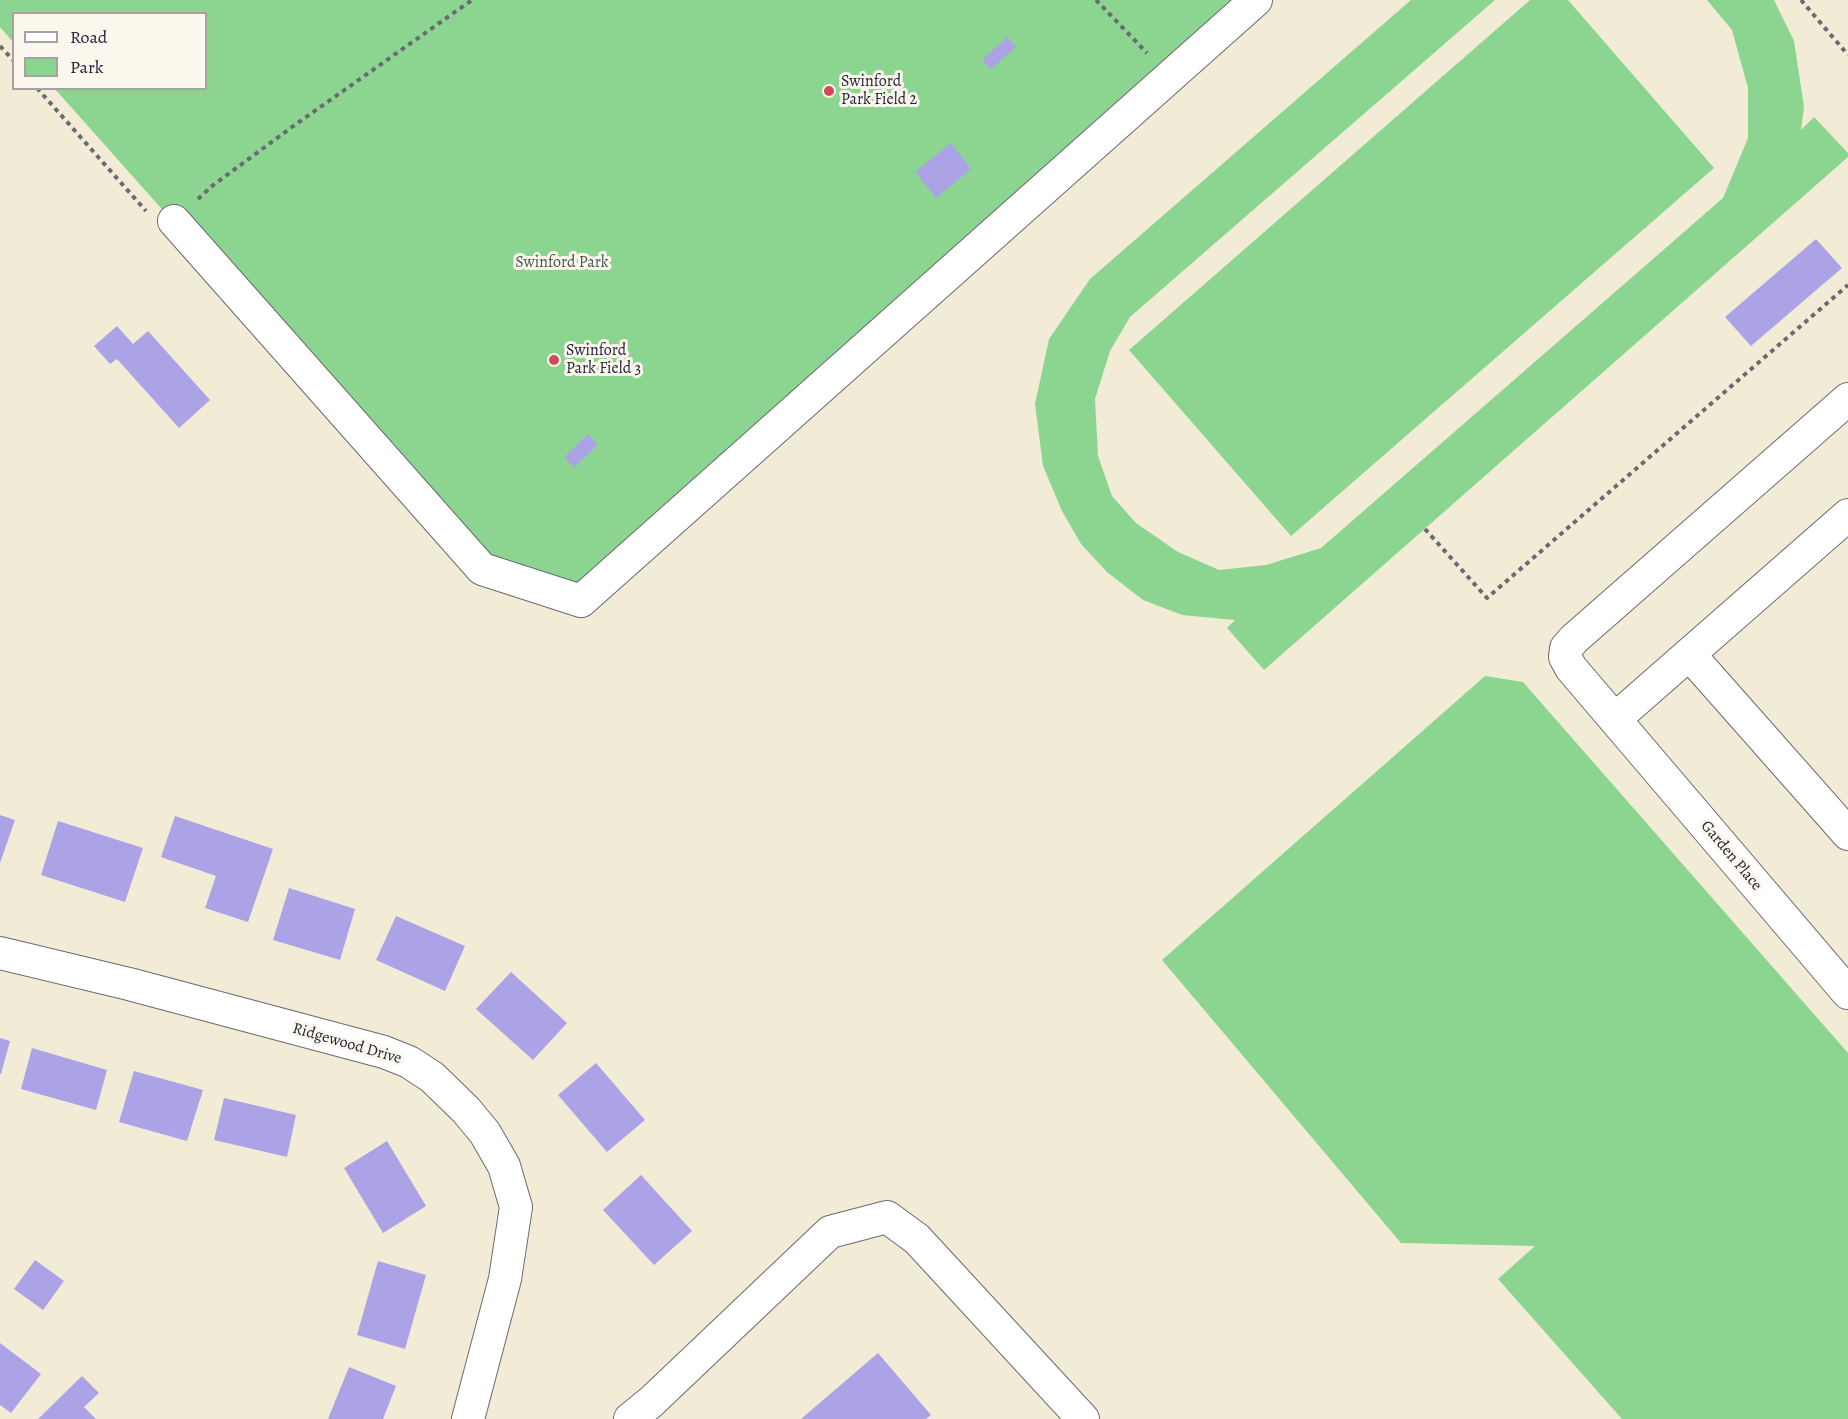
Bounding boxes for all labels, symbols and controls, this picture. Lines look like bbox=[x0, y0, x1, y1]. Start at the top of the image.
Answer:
legend bbox=[12, 12, 207, 90]
text: Road bbox=[70, 25, 107, 49]
text: Park bbox=[70, 55, 104, 79]
place label: Swinford Park Field 2 bbox=[841, 72, 917, 110]
marker: Swinford Park Field 2 bbox=[822, 84, 836, 98]
park label: Swinford Park bbox=[515, 253, 609, 273]
place label: Swinford Park Field 3 bbox=[566, 341, 641, 379]
marker: Swinford Park Field 3 bbox=[547, 353, 561, 367]
street label: Garden Place bbox=[1696, 817, 1766, 895]
street label: Ridgewood Drive bbox=[290, 1019, 404, 1069]

